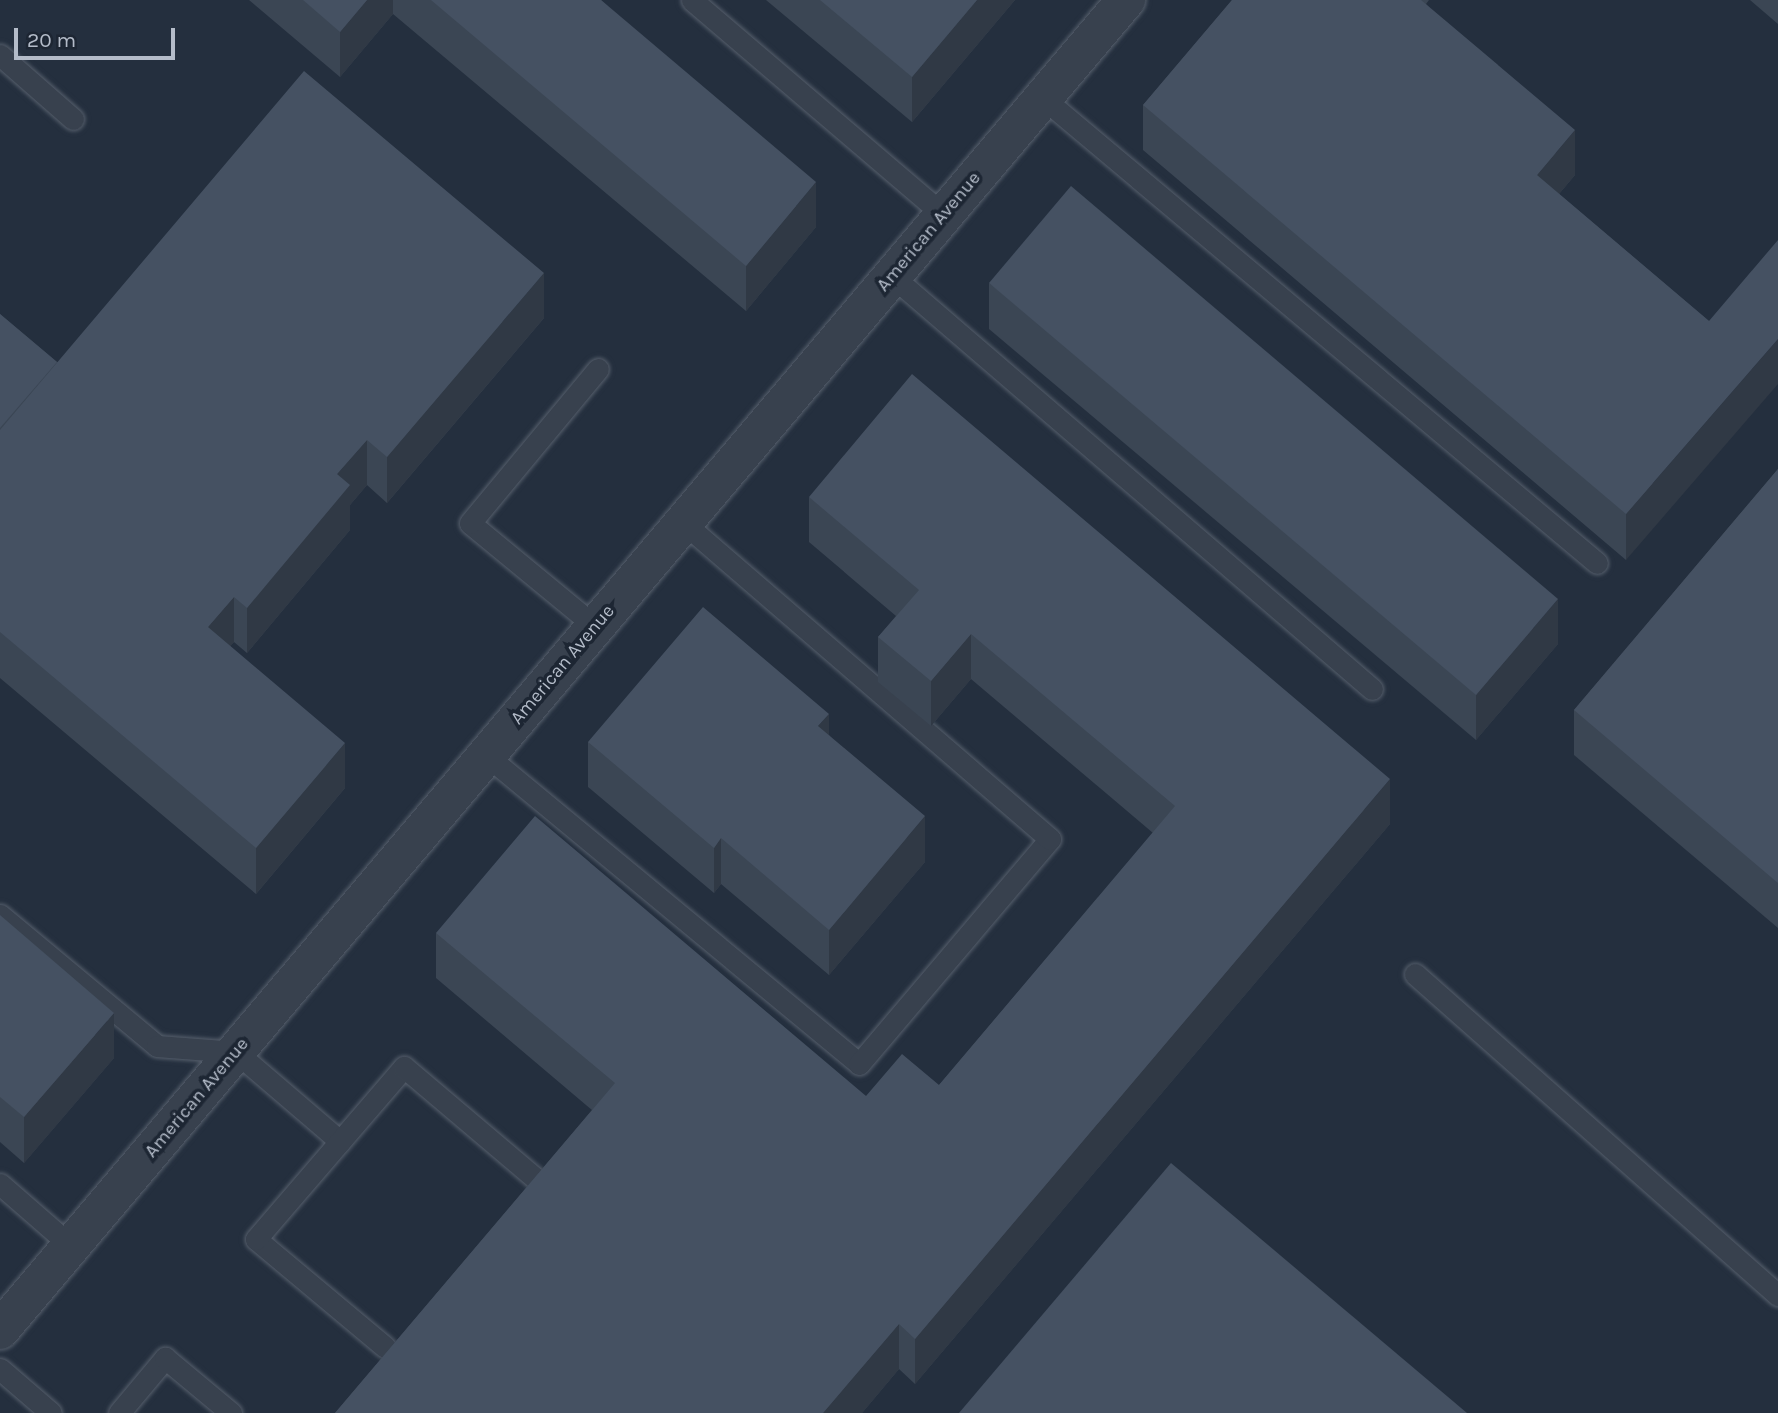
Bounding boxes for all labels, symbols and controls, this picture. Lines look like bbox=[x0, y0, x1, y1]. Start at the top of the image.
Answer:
scale bar bbox=[18, 14, 178, 58]
text: 20 m bbox=[27, 28, 76, 52]
street label: American Avenue bbox=[872, 167, 986, 297]
street label: American Avenue bbox=[506, 600, 620, 730]
street label: American Avenue bbox=[140, 1033, 254, 1163]

